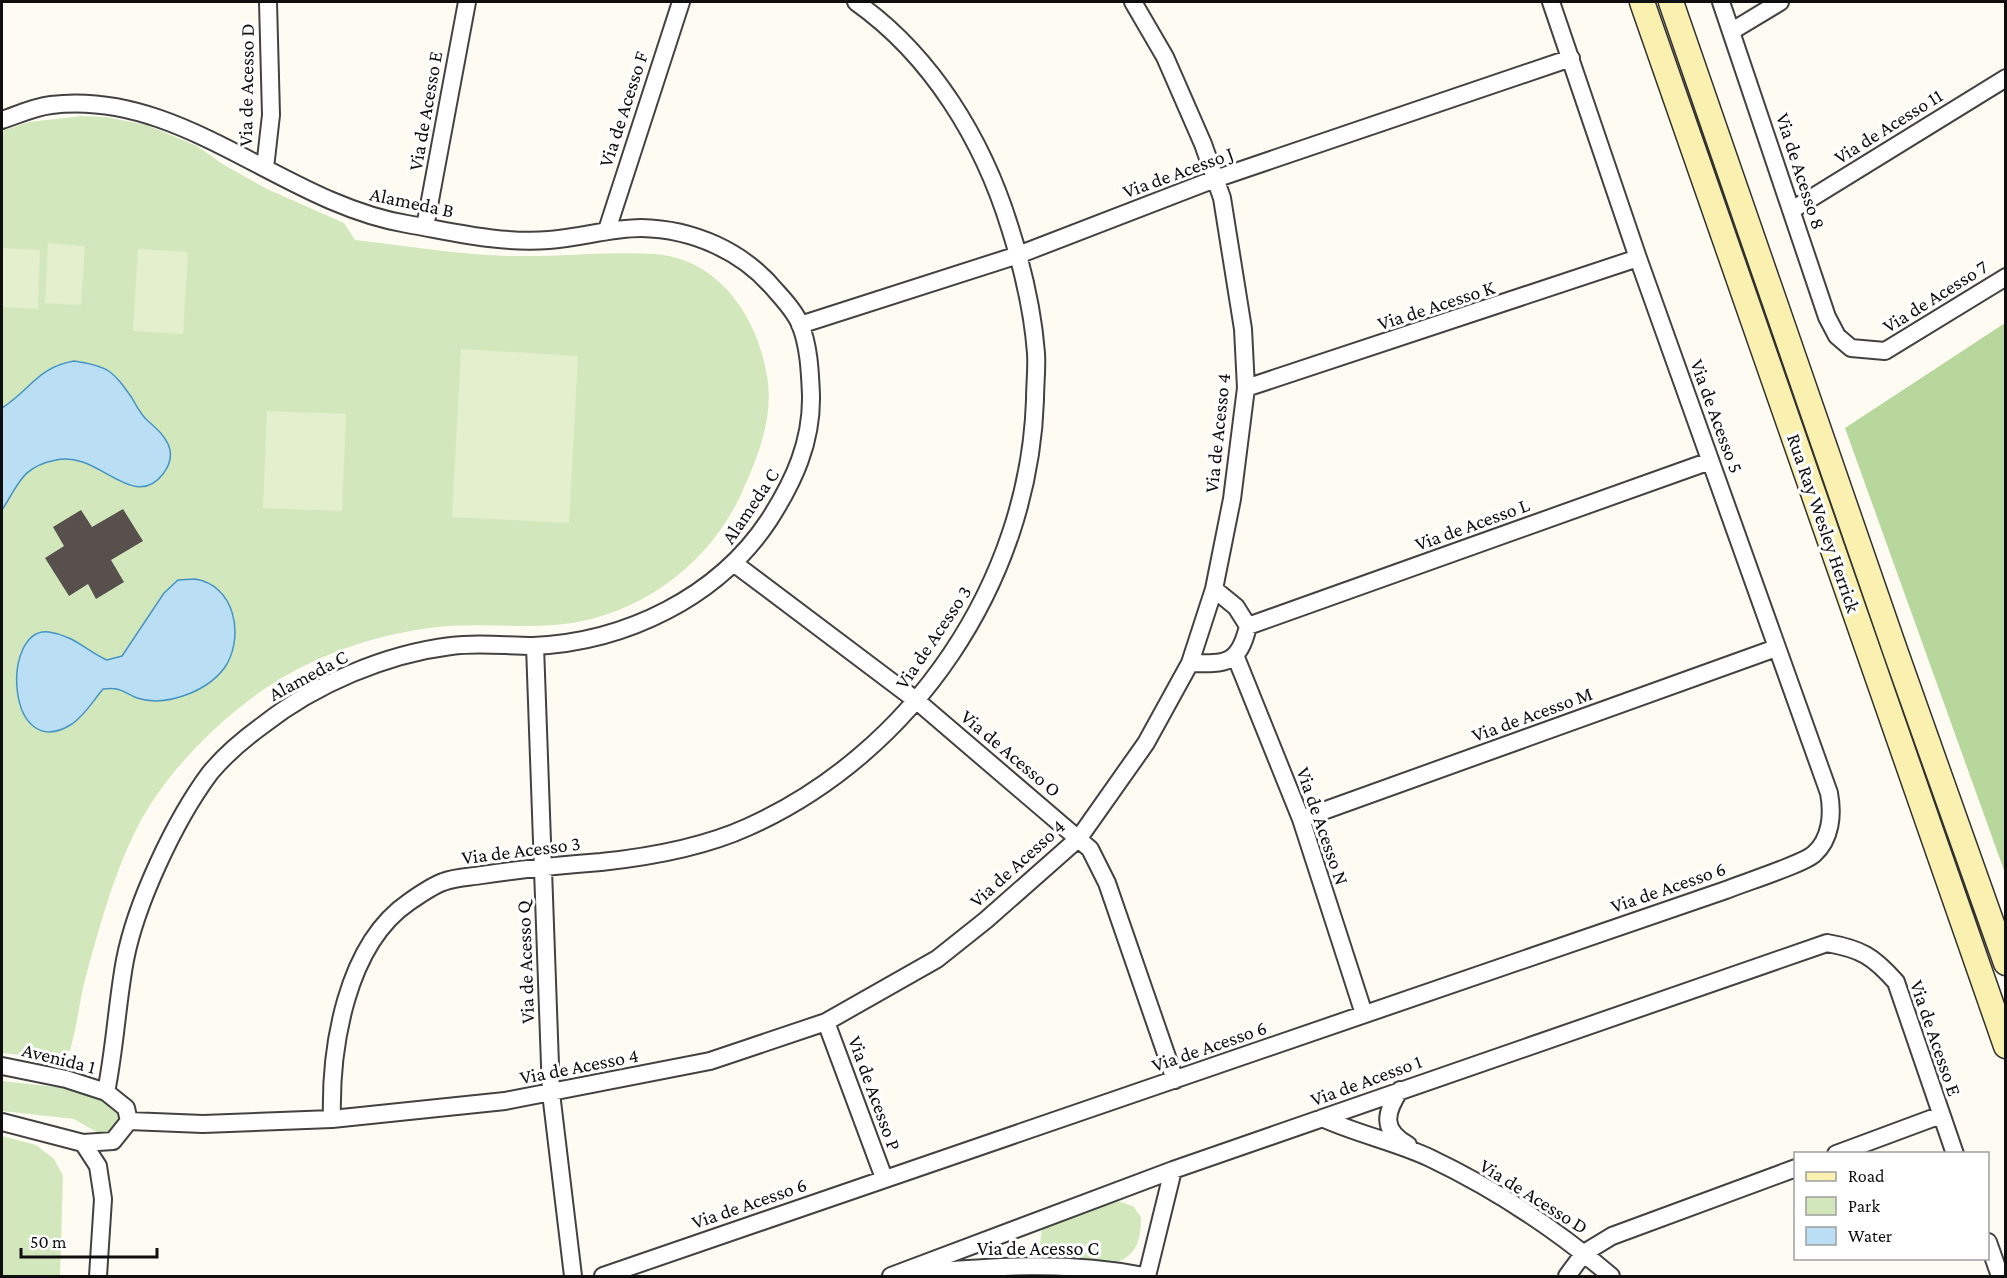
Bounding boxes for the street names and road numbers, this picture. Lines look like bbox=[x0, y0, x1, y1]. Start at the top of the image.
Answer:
street label: Via de Acesso D bbox=[234, 23, 258, 147]
street label: Via de Acesso F bbox=[594, 48, 652, 169]
street label: Via de Acesso E bbox=[404, 49, 446, 172]
street label: Via de Acesso 11 bbox=[1830, 84, 1946, 168]
street label: Via de Acesso 8 bbox=[1772, 110, 1830, 232]
street label: Via de Acesso J bbox=[1120, 142, 1237, 203]
street label: Alameda B bbox=[368, 182, 456, 222]
street label: Via de Acesso 7 bbox=[1879, 255, 1991, 337]
street label: Via de Acesso K bbox=[1375, 276, 1498, 334]
street label: Via de Acesso 5 bbox=[1686, 356, 1748, 476]
street label: Via de Acesso 4 bbox=[1200, 372, 1234, 494]
street label: Rua Ray Wesley Herrick bbox=[1782, 431, 1865, 616]
street label: Alameda C bbox=[717, 464, 783, 548]
street label: Via de Acesso L bbox=[1412, 493, 1532, 555]
street label: Via de Acesso 3 bbox=[890, 581, 976, 693]
street label: Alameda C bbox=[265, 645, 351, 705]
street label: Via de Acesso M bbox=[1469, 682, 1595, 746]
street label: Via de Acesso O bbox=[957, 705, 1065, 801]
street label: Via de Acesso N bbox=[1293, 764, 1353, 888]
street label: Via de Acesso 4 bbox=[965, 815, 1069, 911]
street label: Via de Acesso 3 bbox=[460, 832, 582, 868]
street label: Via de Acesso 6 bbox=[1608, 857, 1728, 917]
street label: Via de Acesso Q bbox=[512, 898, 538, 1024]
street label: Via de Acesso E bbox=[1906, 977, 1966, 1099]
street label: Via de Acesso 6 bbox=[1149, 1016, 1269, 1076]
street label: Via de Acesso P bbox=[844, 1033, 906, 1153]
street label: Avenida 1 bbox=[20, 1038, 98, 1078]
street label: Via de Acesso 4 bbox=[518, 1044, 640, 1088]
street label: Via de Acesso 1 bbox=[1307, 1050, 1425, 1110]
street label: Via de Acesso D bbox=[1476, 1154, 1592, 1238]
street label: Via de Acesso 6 bbox=[689, 1173, 809, 1233]
street label: Via de Acesso C bbox=[977, 1237, 1099, 1259]

